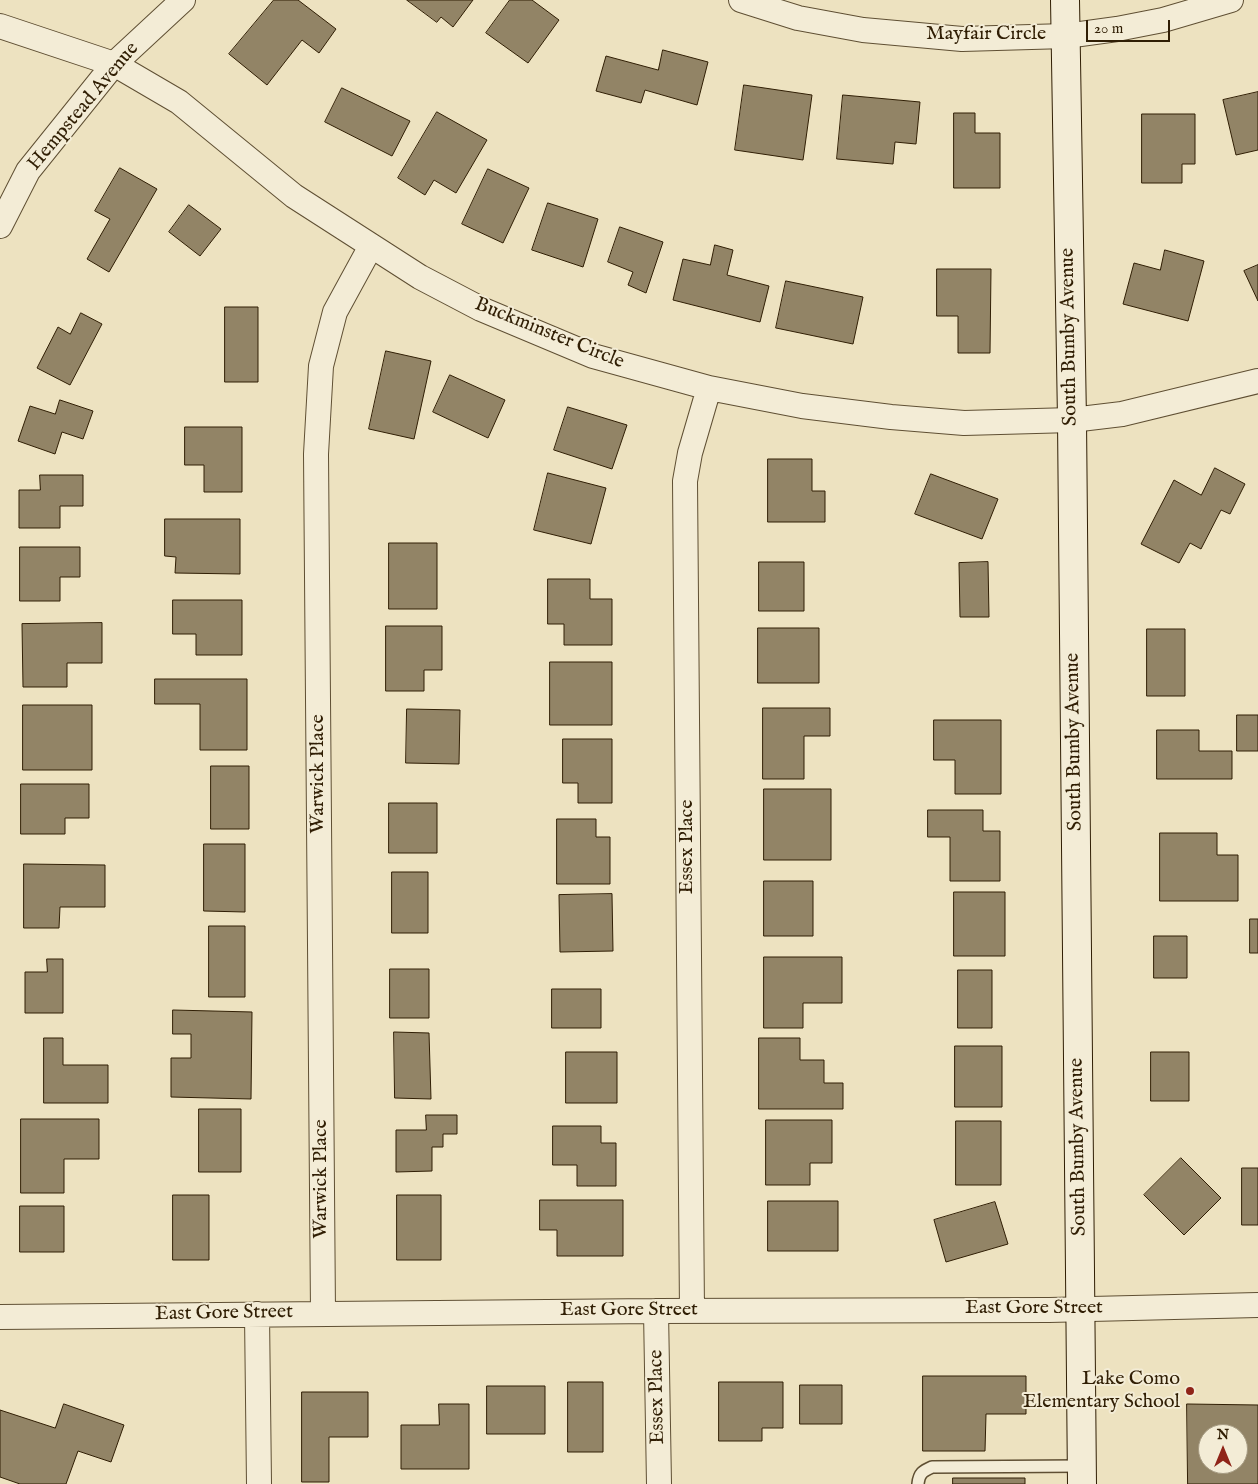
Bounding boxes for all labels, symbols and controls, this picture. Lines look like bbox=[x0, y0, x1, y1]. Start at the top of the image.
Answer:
scale bar bbox=[1088, 10, 1172, 42]
text: 20 m bbox=[1094, 19, 1123, 38]
street label: Mayfair Circle bbox=[926, 23, 1046, 47]
street label: Hempstead Avenue bbox=[23, 38, 145, 176]
street label: South Bumby Avenue bbox=[1056, 248, 1084, 426]
street label: Buckminster Circle bbox=[471, 293, 627, 375]
street label: South Bumby Avenue bbox=[1061, 653, 1089, 831]
street label: Warwick Place bbox=[307, 714, 331, 834]
street label: Essex Place bbox=[676, 800, 700, 894]
street label: South Bumby Avenue bbox=[1065, 1058, 1093, 1236]
street label: Warwick Place bbox=[310, 1119, 334, 1239]
street label: East Gore Street bbox=[965, 1297, 1103, 1321]
street label: East Gore Street bbox=[560, 1299, 698, 1323]
street label: East Gore Street bbox=[155, 1301, 293, 1327]
street label: Essex Place bbox=[645, 1349, 671, 1445]
place label: Lake Como Elementary School bbox=[1023, 1368, 1180, 1415]
marker: Lake Como Elementary School bbox=[1184, 1385, 1196, 1397]
north arrow bbox=[1198, 1424, 1248, 1474]
text: N bbox=[1217, 1426, 1229, 1444]

